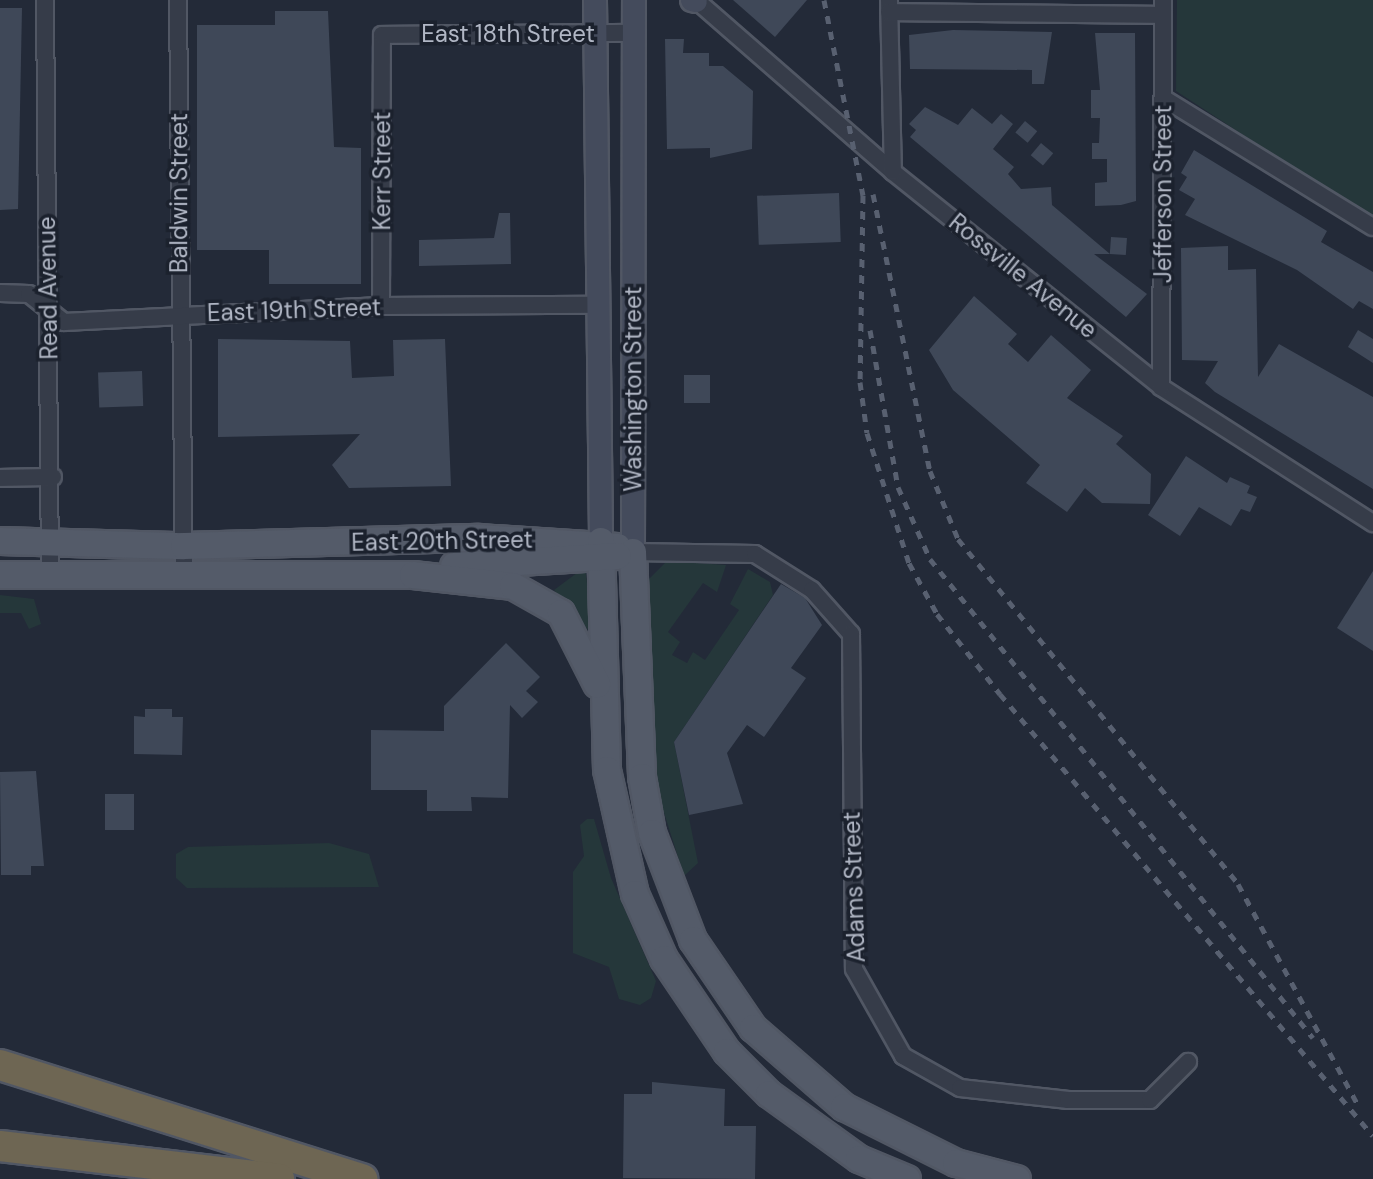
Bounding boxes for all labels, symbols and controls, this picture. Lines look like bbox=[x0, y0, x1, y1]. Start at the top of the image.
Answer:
street label: East 18th Street bbox=[421, 20, 595, 48]
street label: Jefferson Street bbox=[1149, 105, 1177, 283]
street label: Kerr Street bbox=[368, 111, 396, 231]
street label: Baldwin Street bbox=[165, 113, 193, 273]
street label: Rossville Avenue bbox=[943, 208, 1103, 344]
street label: Read Avenue bbox=[32, 216, 64, 360]
street label: Washington Street bbox=[619, 286, 647, 492]
street label: East 19th Street bbox=[207, 293, 381, 327]
street label: East 20th Street bbox=[351, 525, 533, 557]
street label: Adams Street bbox=[837, 811, 871, 963]

